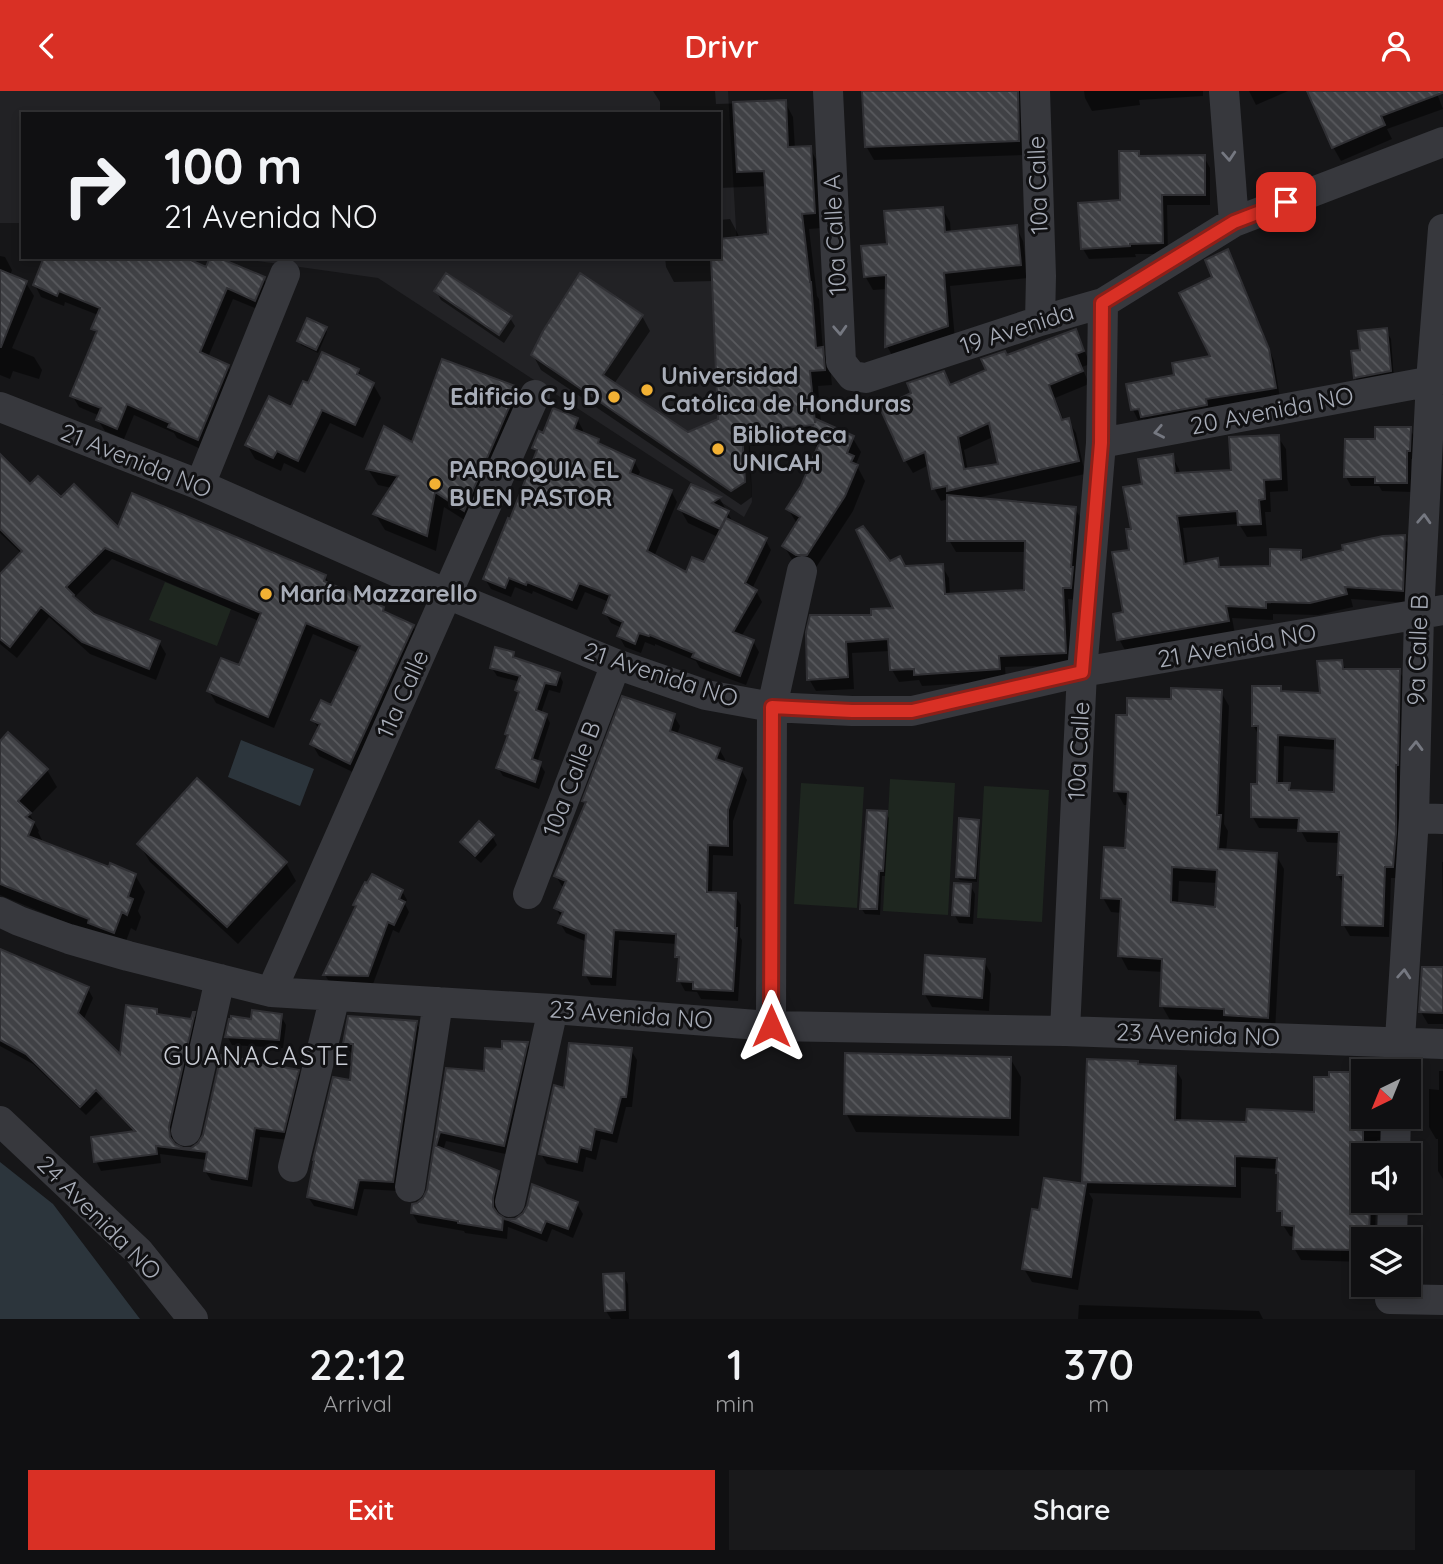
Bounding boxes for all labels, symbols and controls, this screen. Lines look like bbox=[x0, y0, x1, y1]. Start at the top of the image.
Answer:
text: Drivr bbox=[684, 26, 759, 66]
icon: back bbox=[28, 27, 66, 65]
icon: person bbox=[1377, 27, 1415, 65]
text: 100 m bbox=[164, 135, 302, 196]
street label: 10a Calle bbox=[1020, 135, 1054, 235]
icon: right bbox=[49, 140, 140, 231]
one-way arrow bbox=[1221, 151, 1236, 162]
pin bbox=[1256, 172, 1316, 232]
street label: 10a Calle A bbox=[816, 174, 852, 296]
icon: arrive bbox=[1267, 183, 1305, 221]
text: 21 Avenida NO bbox=[164, 196, 378, 236]
street label: 19 Avenida bbox=[956, 296, 1077, 361]
one-way arrow bbox=[832, 325, 847, 336]
place label: Universidad Católica de Honduras bbox=[661, 360, 911, 418]
street label: 20 Avenida NO bbox=[1188, 379, 1356, 441]
place label: Edificio C y D bbox=[450, 381, 600, 411]
marker: Universidad Católica de Honduras bbox=[639, 382, 655, 398]
marker: Edificio C y D bbox=[606, 389, 622, 405]
street label: 21 Avenida NO bbox=[56, 416, 216, 504]
place label: Biblioteca UNICAH bbox=[732, 419, 847, 477]
one-way arrow bbox=[1153, 424, 1165, 439]
marker: Biblioteca UNICAH bbox=[710, 441, 726, 457]
place label: PARROQUIA EL BUEN PASTOR bbox=[449, 454, 620, 512]
marker: PARROQUIA EL BUEN PASTOR bbox=[427, 476, 443, 492]
one-way arrow bbox=[1416, 513, 1431, 524]
place label: María Mazzarello bbox=[280, 578, 477, 608]
marker: María Mazzarello bbox=[258, 586, 274, 602]
street label: 9a Calle B bbox=[1400, 594, 1434, 706]
street label: 21 Avenida NO bbox=[1155, 616, 1318, 674]
street label: 21 Avenida NO bbox=[580, 635, 742, 713]
street label: 11a Calle bbox=[369, 645, 435, 742]
street label: 10a Calle bbox=[1060, 701, 1096, 801]
street label: 10a Calle B bbox=[535, 717, 607, 841]
one-way arrow bbox=[1408, 741, 1423, 752]
one-way arrow bbox=[1396, 968, 1411, 979]
position arrow bbox=[734, 989, 808, 1063]
street label: 23 Avenida NO bbox=[548, 993, 714, 1035]
street label: 23 Avenida NO bbox=[1116, 1016, 1280, 1052]
district label: GUANACASTE bbox=[163, 1039, 351, 1072]
north arrow bbox=[1351, 1059, 1421, 1129]
map controls bbox=[1351, 1059, 1421, 1297]
button: sound bbox=[1351, 1143, 1421, 1213]
street label: 24 Avenida NO bbox=[31, 1149, 168, 1286]
button: layers bbox=[1351, 1227, 1421, 1297]
text: 22:12 bbox=[309, 1338, 406, 1391]
text: 1 bbox=[727, 1338, 743, 1391]
text: 370 bbox=[1064, 1338, 1134, 1391]
text: Arrival bbox=[323, 1389, 392, 1418]
text: min bbox=[715, 1389, 755, 1418]
text: m bbox=[1088, 1389, 1109, 1418]
button: Exit bbox=[28, 1470, 715, 1550]
button: Share bbox=[729, 1470, 1415, 1550]

